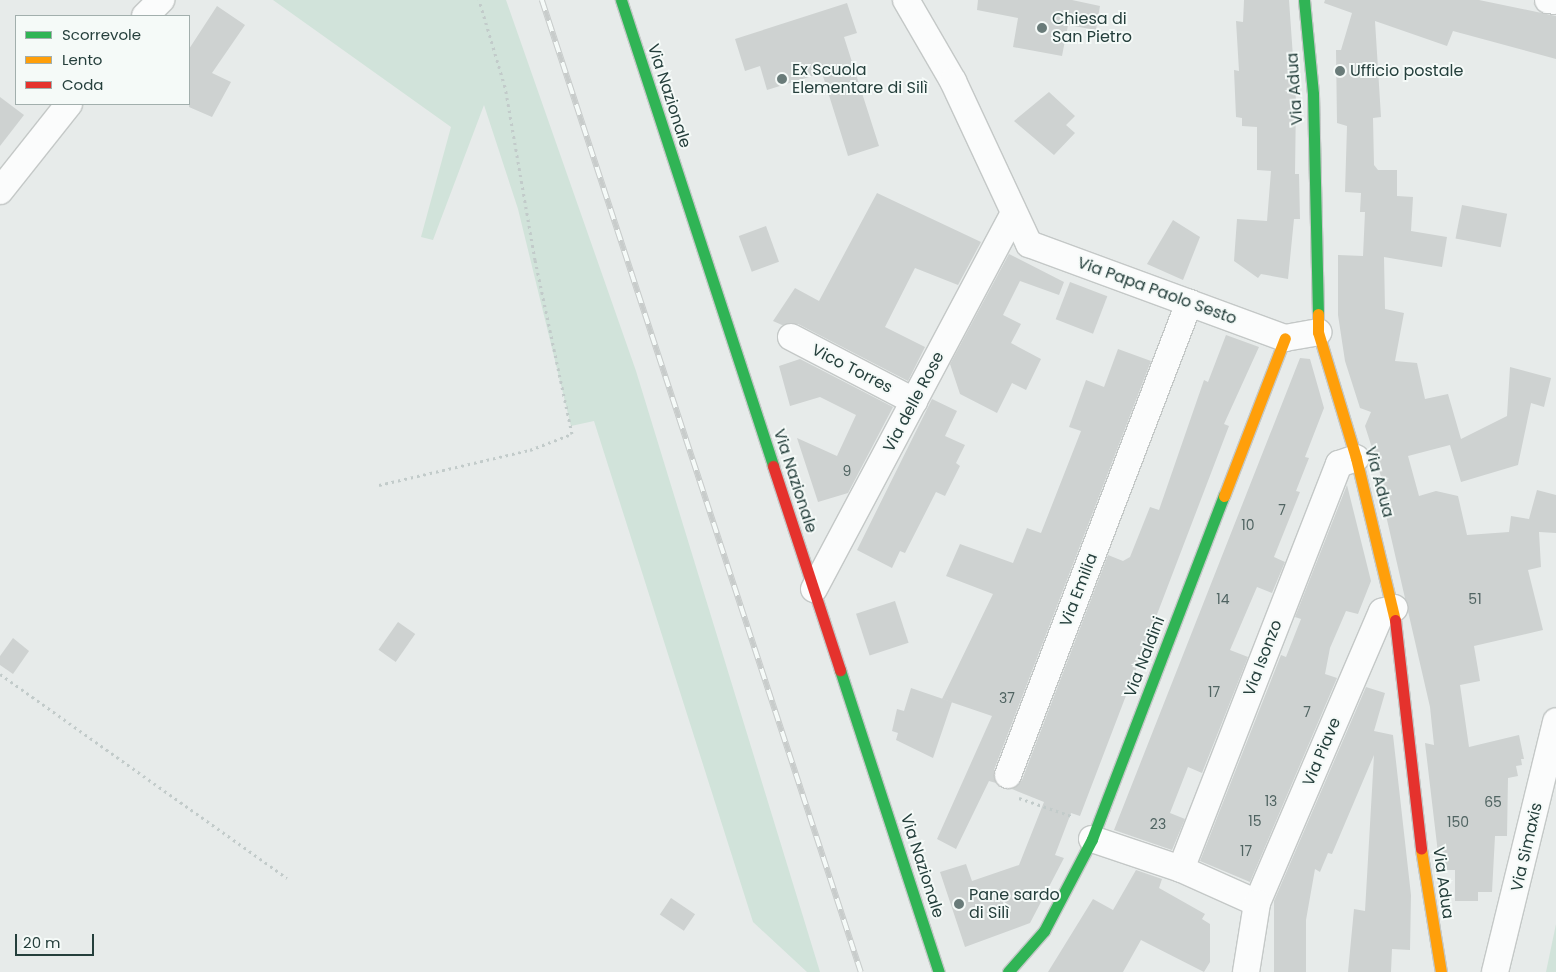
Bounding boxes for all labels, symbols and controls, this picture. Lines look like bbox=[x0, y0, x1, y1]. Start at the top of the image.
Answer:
place label: Chiesa di San Pietro bbox=[1052, 9, 1132, 47]
legend bbox=[15, 15, 190, 105]
marker: Chiesa di San Pietro bbox=[1036, 22, 1048, 34]
text: Scorrevole bbox=[62, 24, 141, 45]
street label: Via Nazionale bbox=[643, 42, 695, 150]
text: Lento bbox=[62, 49, 102, 70]
street label: Via Adua bbox=[1283, 52, 1307, 126]
place label: Ex Scuola Elementare di Silì bbox=[792, 60, 928, 98]
place label: Ufficio postale bbox=[1350, 61, 1463, 81]
marker: Ufficio postale bbox=[1334, 65, 1346, 77]
marker: Ex Scuola Elementare di Silì bbox=[776, 73, 788, 85]
text: Coda bbox=[62, 74, 103, 95]
street label: Via Papa Paolo Sesto bbox=[1075, 253, 1239, 329]
street label: Vico Torres bbox=[808, 340, 896, 398]
street label: Via delle Rose bbox=[879, 349, 949, 455]
street label: Via Nazionale bbox=[769, 427, 821, 535]
street label: Via Adua bbox=[1360, 445, 1398, 519]
house number: 9 bbox=[843, 463, 851, 479]
house number: 7 bbox=[1278, 502, 1286, 518]
house number: 10 bbox=[1241, 517, 1255, 533]
street label: Via Emilia bbox=[1056, 551, 1102, 629]
house number: 14 bbox=[1216, 591, 1230, 607]
house number: 51 bbox=[1468, 591, 1482, 607]
street label: Via Naldini bbox=[1121, 614, 1169, 700]
street label: Via Isonzo bbox=[1240, 617, 1286, 699]
house number: 17 bbox=[1208, 684, 1220, 700]
house number: 37 bbox=[999, 690, 1015, 706]
house number: 7 bbox=[1303, 704, 1311, 720]
street label: Via Piave bbox=[1299, 715, 1345, 789]
house number: 13 bbox=[1265, 793, 1277, 809]
house number: 65 bbox=[1484, 794, 1502, 810]
street label: Via Simaxis bbox=[1507, 801, 1547, 893]
street label: Via Nazionale bbox=[896, 812, 948, 920]
house number: 15 bbox=[1248, 813, 1262, 829]
house number: 150 bbox=[1447, 814, 1469, 830]
house number: 23 bbox=[1150, 816, 1166, 832]
house number: 17 bbox=[1240, 843, 1252, 859]
street label: Via Adua bbox=[1428, 846, 1458, 920]
place label: Pane sardo di Silì bbox=[969, 885, 1060, 923]
marker: Pane sardo di Silì bbox=[953, 898, 965, 910]
scale bar bbox=[18, 924, 96, 956]
text: 20 m bbox=[23, 932, 61, 953]

